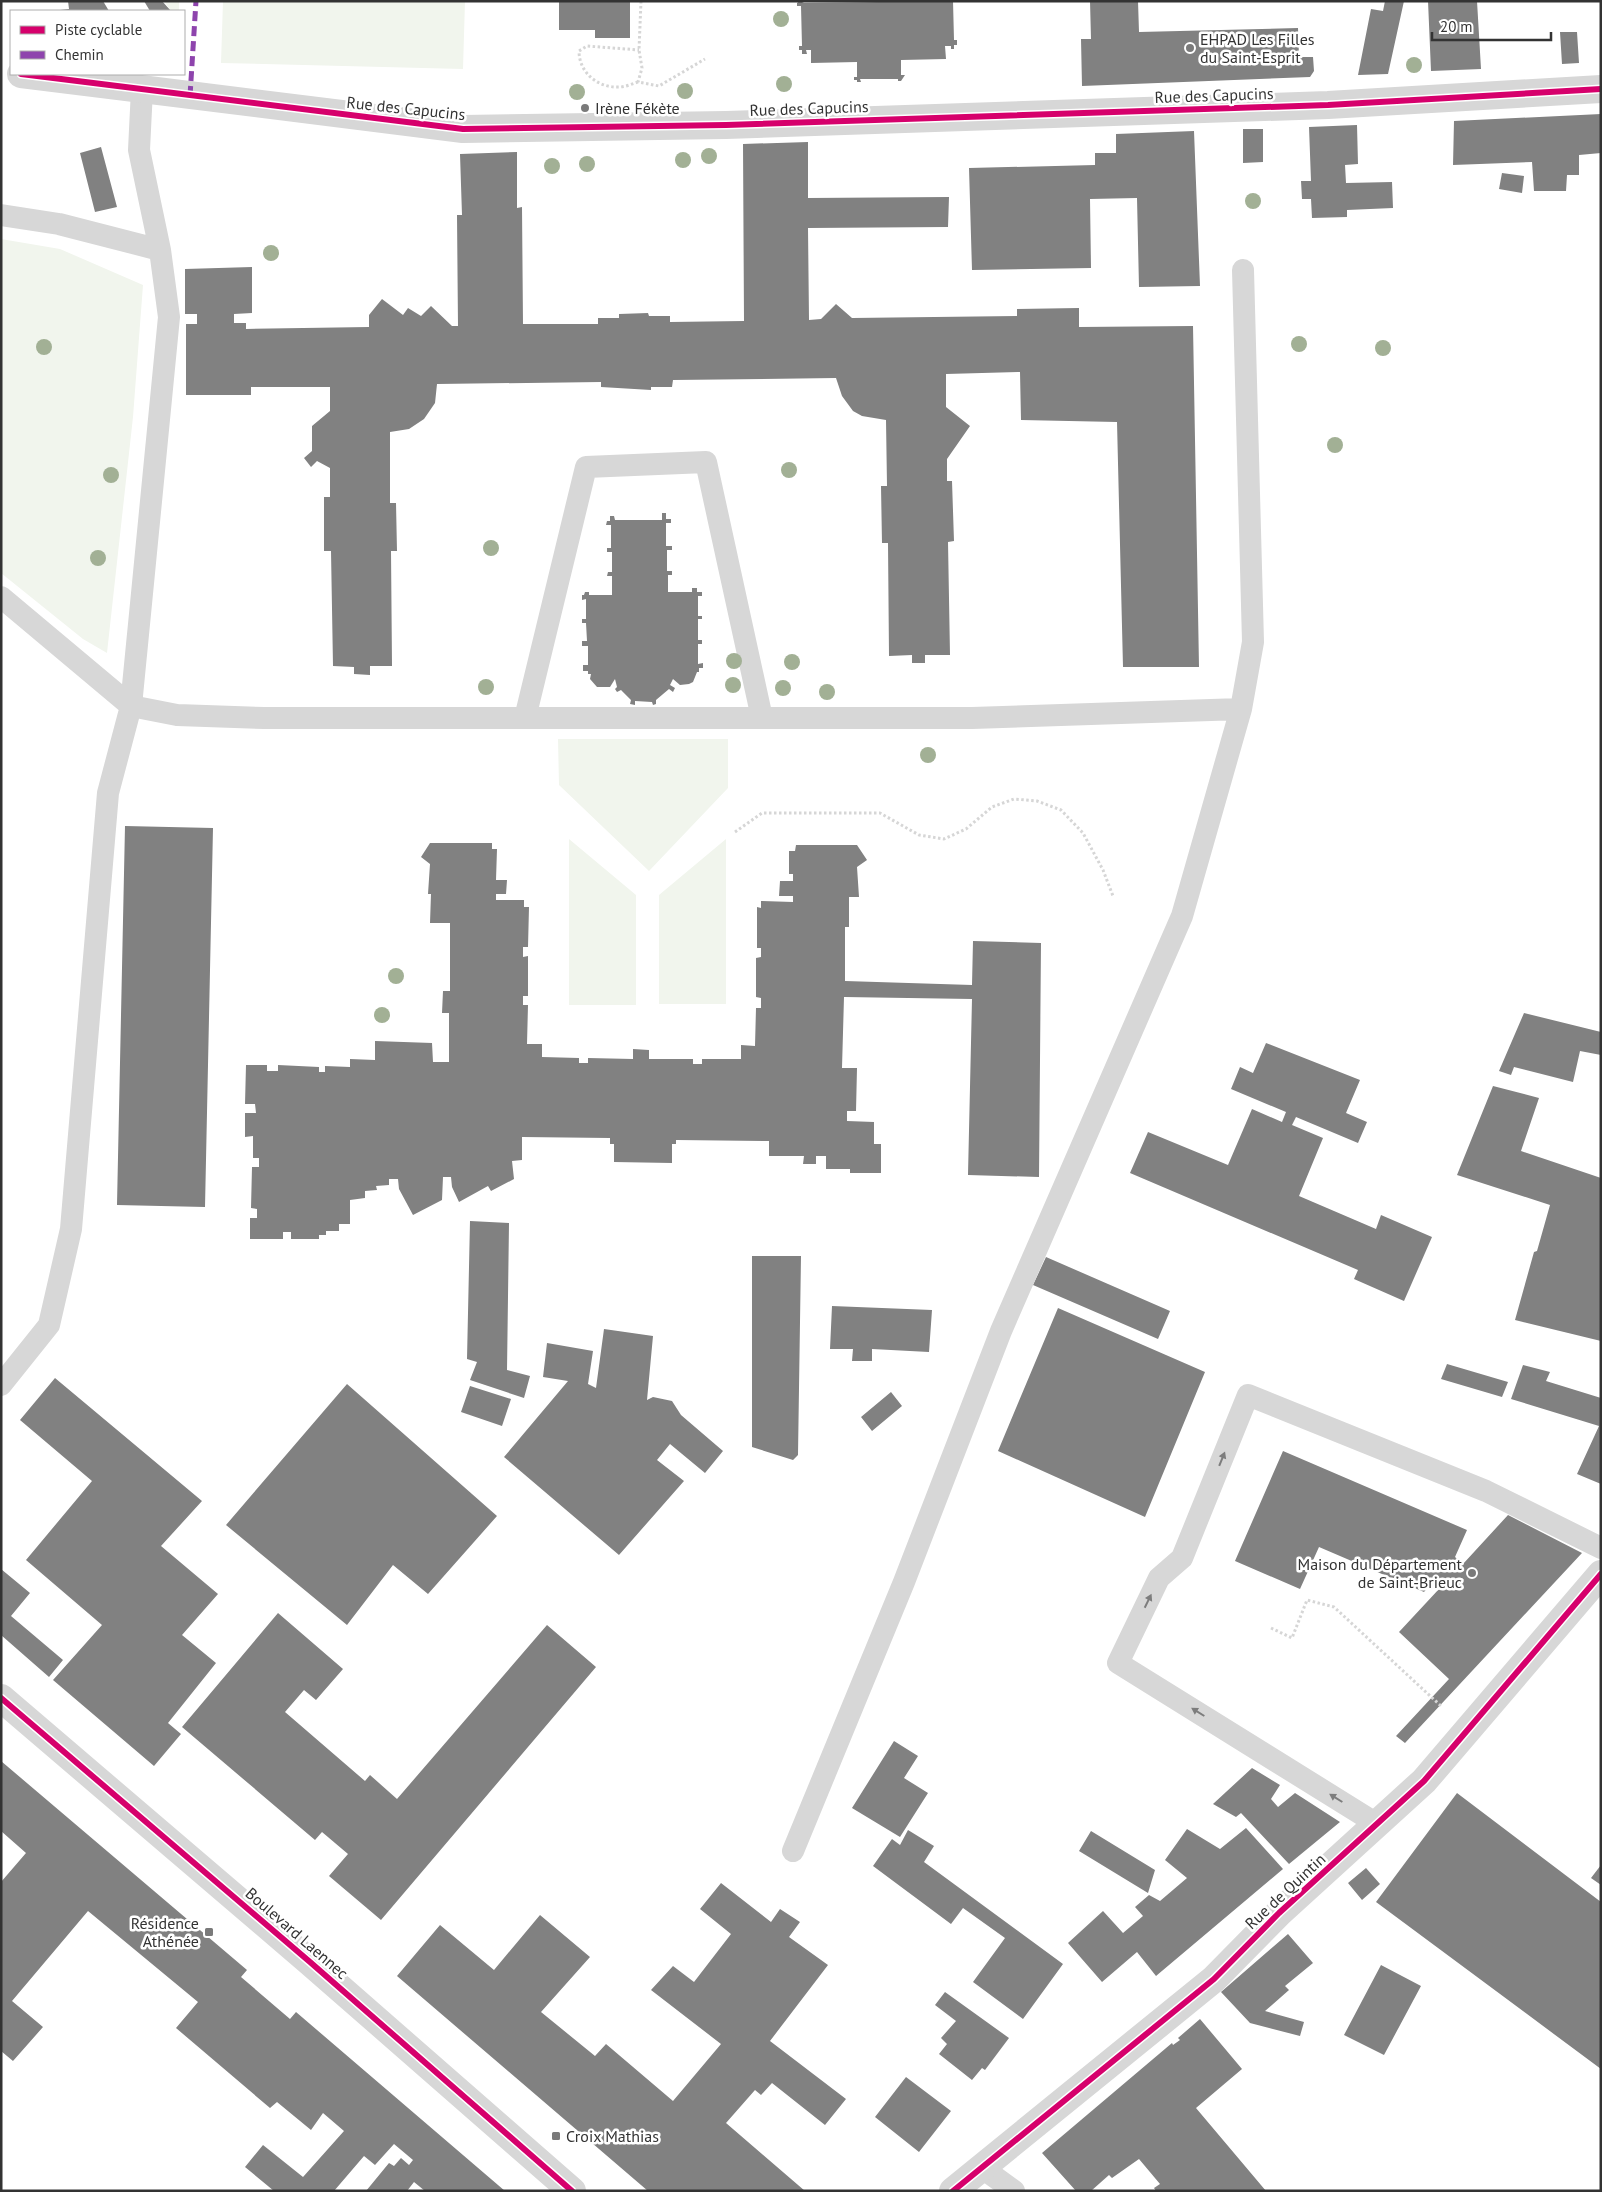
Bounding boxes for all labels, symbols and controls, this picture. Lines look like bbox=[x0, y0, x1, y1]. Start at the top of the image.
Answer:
legend bbox=[10, 10, 185, 75]
scale bar bbox=[1432, 10, 1551, 42]
text: 20 m bbox=[1440, 17, 1473, 36]
text: Piste cyclable bbox=[55, 20, 142, 39]
place label: EHPAD Les Filles du Saint-Esprit bbox=[1200, 29, 1315, 67]
marker: EHPAD Les Filles du Saint-Esprit bbox=[1184, 42, 1196, 54]
text: Chemin bbox=[55, 45, 104, 64]
street label: Rue des Capucins bbox=[1154, 83, 1274, 107]
street label: Rue des Capucins bbox=[346, 92, 467, 124]
street label: Rue des Capucins bbox=[749, 96, 869, 120]
place label: Irène Fékète bbox=[595, 98, 680, 118]
marker: Irène Fékète bbox=[579, 102, 591, 114]
one-way arrow bbox=[1218, 1451, 1226, 1466]
place label: Maison du Département de Saint-Brieuc bbox=[1298, 1554, 1463, 1592]
marker: Maison du Département de Saint-Brieuc bbox=[1466, 1567, 1478, 1579]
one-way arrow bbox=[1144, 1594, 1152, 1608]
one-way arrow bbox=[1191, 1707, 1204, 1717]
one-way arrow bbox=[1329, 1793, 1343, 1802]
street label: Rue de Quintin bbox=[1241, 1849, 1329, 1933]
street label: Boulevard Laennec bbox=[242, 1883, 352, 1983]
place label: Résidence Athénée bbox=[131, 1913, 199, 1951]
marker: Résidence Athénée bbox=[203, 1926, 215, 1938]
place label: Croix Mathias bbox=[566, 2126, 659, 2146]
marker: Croix Mathias bbox=[550, 2130, 562, 2142]

